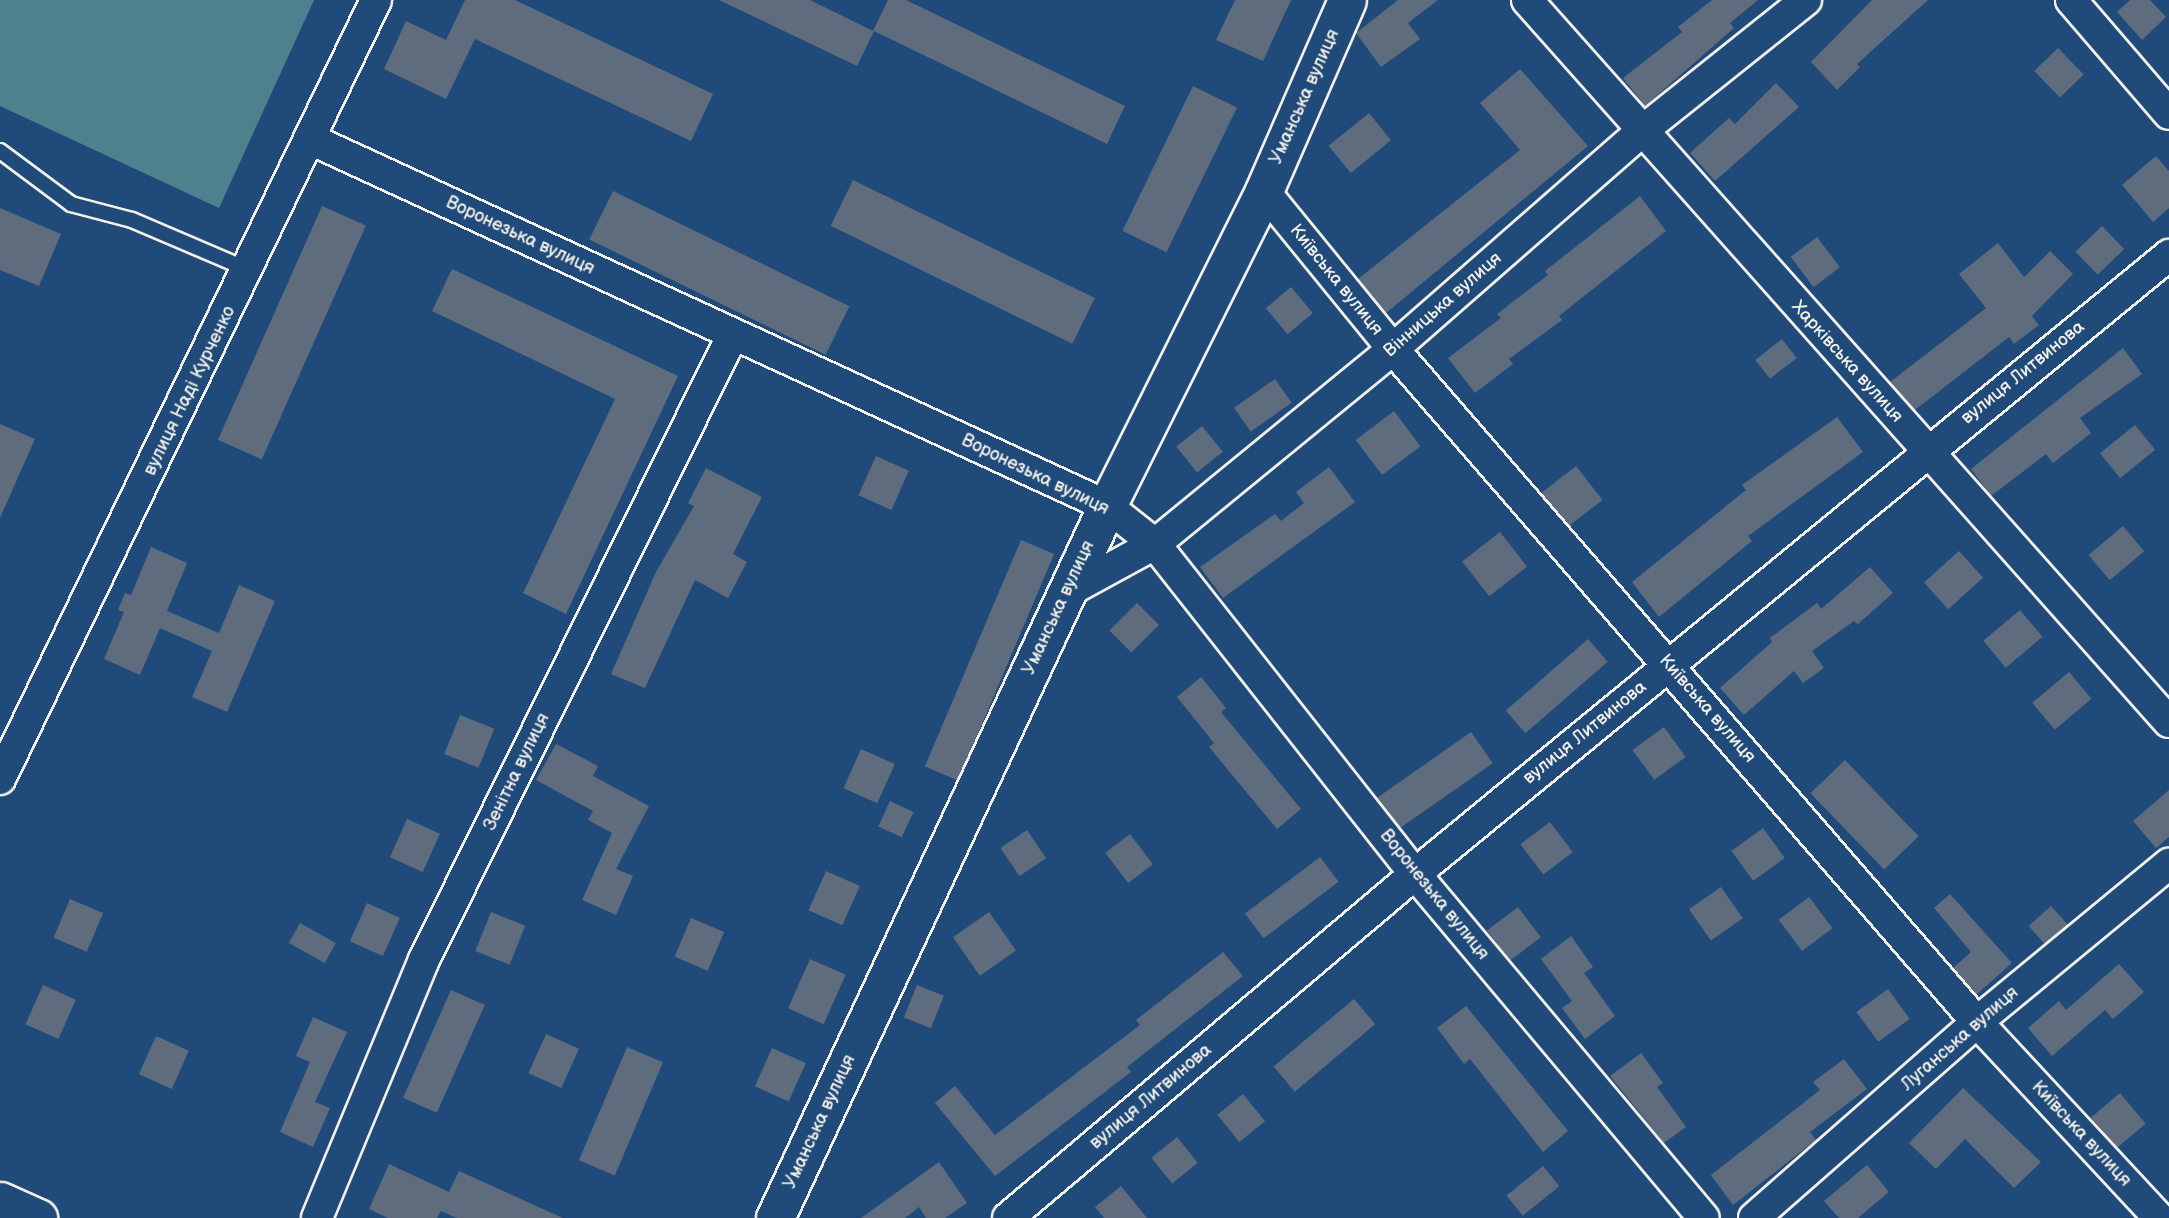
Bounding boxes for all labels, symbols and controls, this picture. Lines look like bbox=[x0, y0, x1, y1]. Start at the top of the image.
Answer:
street label: Уманська вулиця bbox=[1266, 26, 1344, 168]
street label: Воронезька вулиця bbox=[442, 192, 598, 280]
street label: Київська вулиця bbox=[1285, 220, 1387, 340]
street label: Вінницька вулиця bbox=[1380, 248, 1506, 362]
street label: Харківська вулиця bbox=[1787, 297, 1907, 427]
street label: вулиця Наді Курченко bbox=[140, 303, 240, 479]
street label: вулиця Литвинова bbox=[1957, 317, 2089, 429]
street label: Воронезька вулиця bbox=[958, 430, 1112, 520]
street label: Уманська вулиця bbox=[1018, 537, 1100, 679]
street label: Київська вулиця bbox=[1654, 650, 1760, 768]
street label: вулиця Литвинова bbox=[1519, 677, 1651, 789]
street label: Зенітна вулиця bbox=[479, 710, 555, 834]
street label: Воронезька вулиця bbox=[1375, 825, 1493, 965]
street label: Луганська вулиця bbox=[1897, 982, 2023, 1096]
street label: вулиця Литвинова bbox=[1086, 1040, 1216, 1154]
street label: Уманська вулиця bbox=[779, 1051, 861, 1193]
street label: Київська вулиця bbox=[2027, 1077, 2135, 1191]

